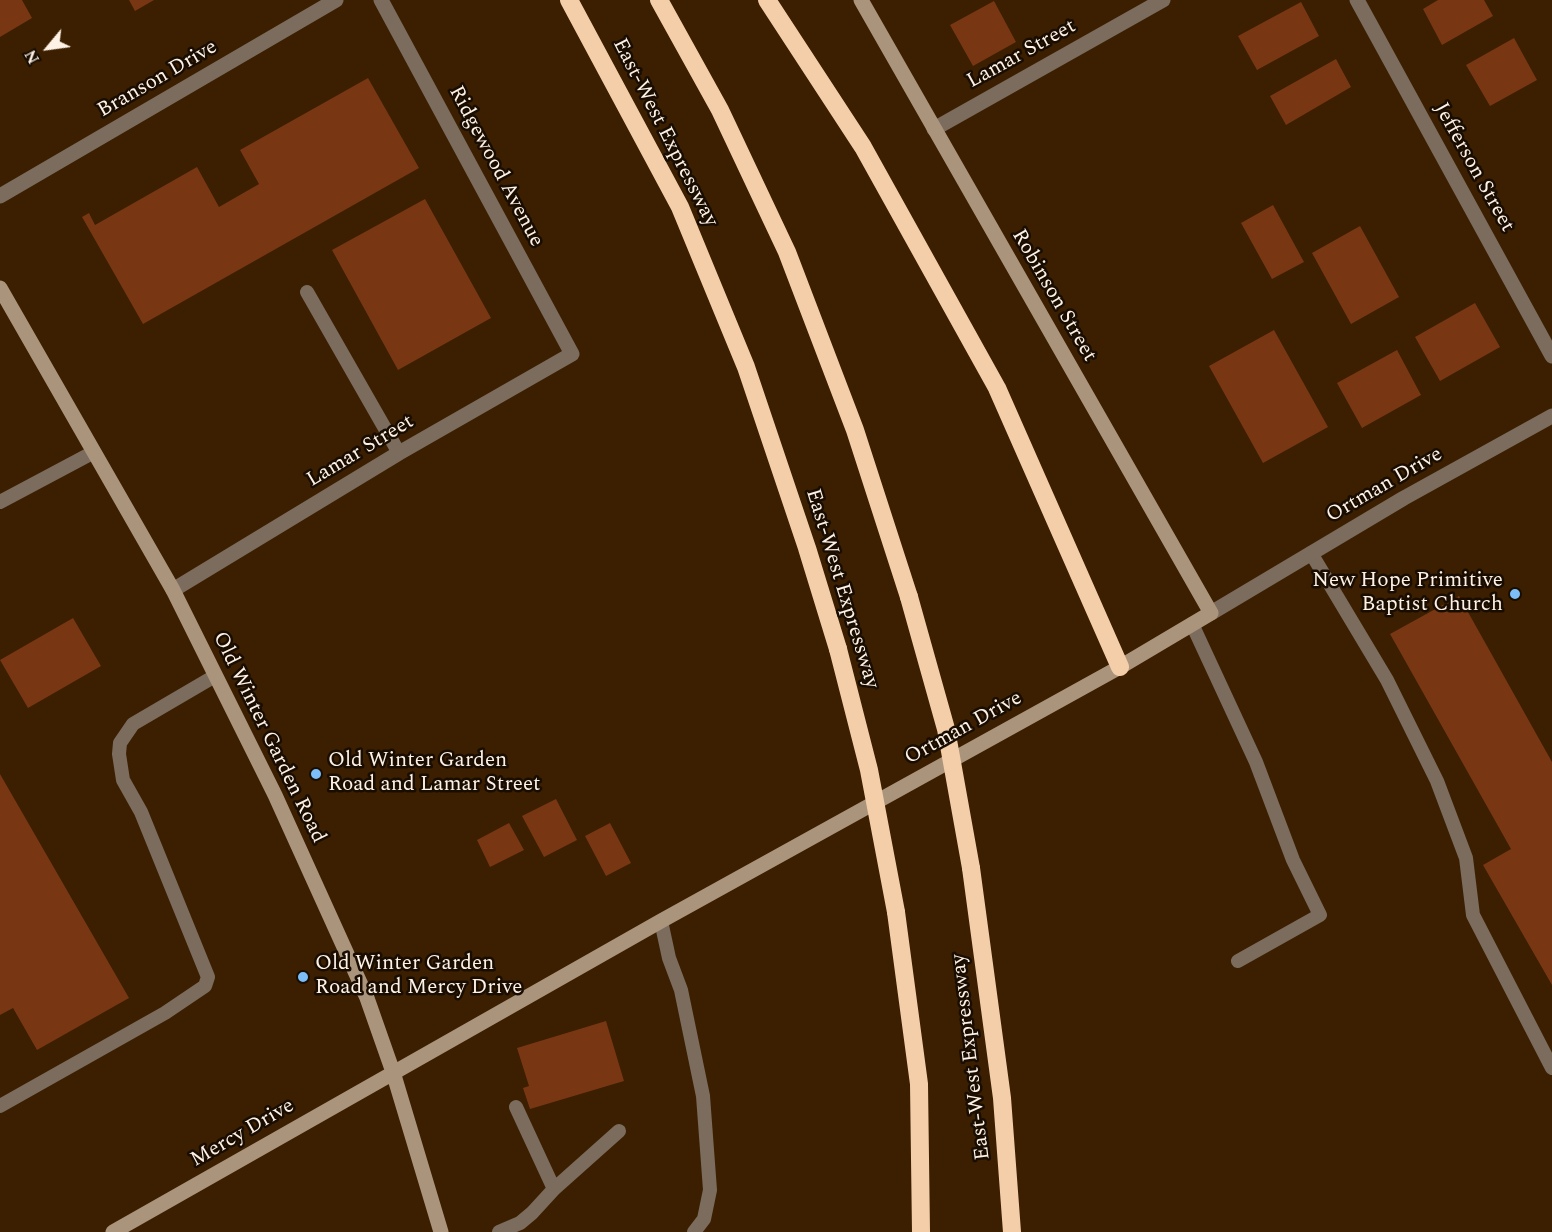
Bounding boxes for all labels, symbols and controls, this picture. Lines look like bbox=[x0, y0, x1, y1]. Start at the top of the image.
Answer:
street label: Lamar Street bbox=[963, 15, 1081, 95]
north arrow bbox=[18, 18, 78, 78]
street label: East-West Expressway bbox=[606, 35, 722, 231]
street label: Branson Drive bbox=[94, 36, 222, 124]
text: N bbox=[19, 45, 46, 68]
street label: Ridgewood Avenue bbox=[442, 82, 548, 252]
street label: Jefferson Street bbox=[1427, 99, 1519, 237]
street label: Robinson Street bbox=[1005, 225, 1101, 367]
street label: Lamar Street bbox=[303, 410, 419, 494]
street label: Ortman Drive bbox=[1322, 443, 1448, 529]
street label: East-West Expressway bbox=[799, 486, 883, 692]
place label: New Hope Primitive Baptist Church bbox=[1312, 569, 1503, 619]
marker: New Hope Primitive Baptist Church bbox=[1508, 587, 1522, 601]
street label: Old Winter Garden Road bbox=[206, 628, 330, 848]
street label: Ortman Drive bbox=[901, 686, 1027, 772]
place label: Old Winter Garden Road and Lamar Street bbox=[328, 749, 541, 799]
marker: Old Winter Garden Road and Lamar Street bbox=[309, 767, 323, 781]
place label: Old Winter Garden Road and Mercy Drive bbox=[315, 952, 523, 1002]
street label: East-West Expressway bbox=[947, 952, 997, 1162]
marker: Old Winter Garden Road and Mercy Drive bbox=[296, 970, 310, 984]
street label: Mercy Drive bbox=[187, 1094, 299, 1174]

